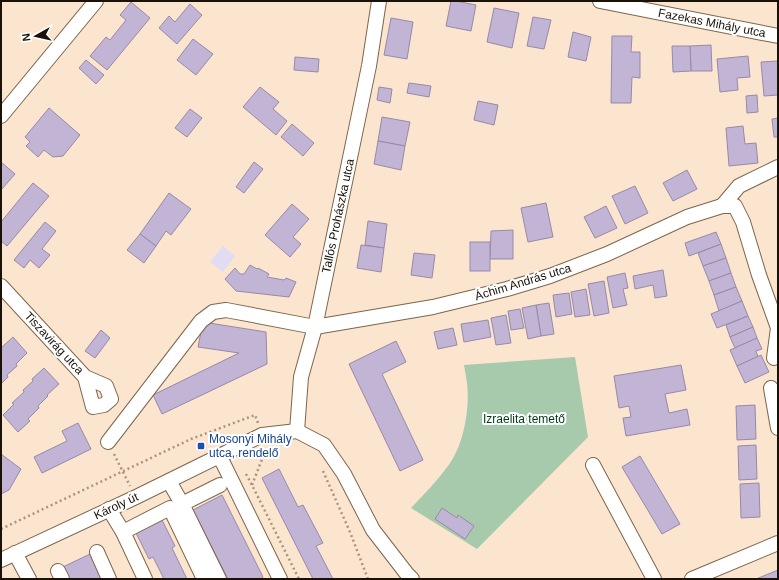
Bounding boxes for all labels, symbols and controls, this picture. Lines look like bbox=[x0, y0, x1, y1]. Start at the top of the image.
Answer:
street label: Fazekas Mihály utca bbox=[657, 6, 767, 40]
north arrow bbox=[16, 16, 56, 56]
text: N bbox=[20, 33, 33, 42]
street label: Tallós Prohászka utca bbox=[319, 157, 357, 275]
street label: Áchim András utca bbox=[473, 260, 573, 303]
street label: Tiszavirág utca bbox=[22, 309, 87, 377]
park label: Izraelita temető bbox=[483, 412, 565, 426]
place label: Mosonyi Mihály utca, rendelő bbox=[209, 432, 292, 460]
marker: Mosonyi Mihály utca, rendelő bbox=[196, 441, 206, 451]
street label: Károly út bbox=[92, 489, 141, 522]

